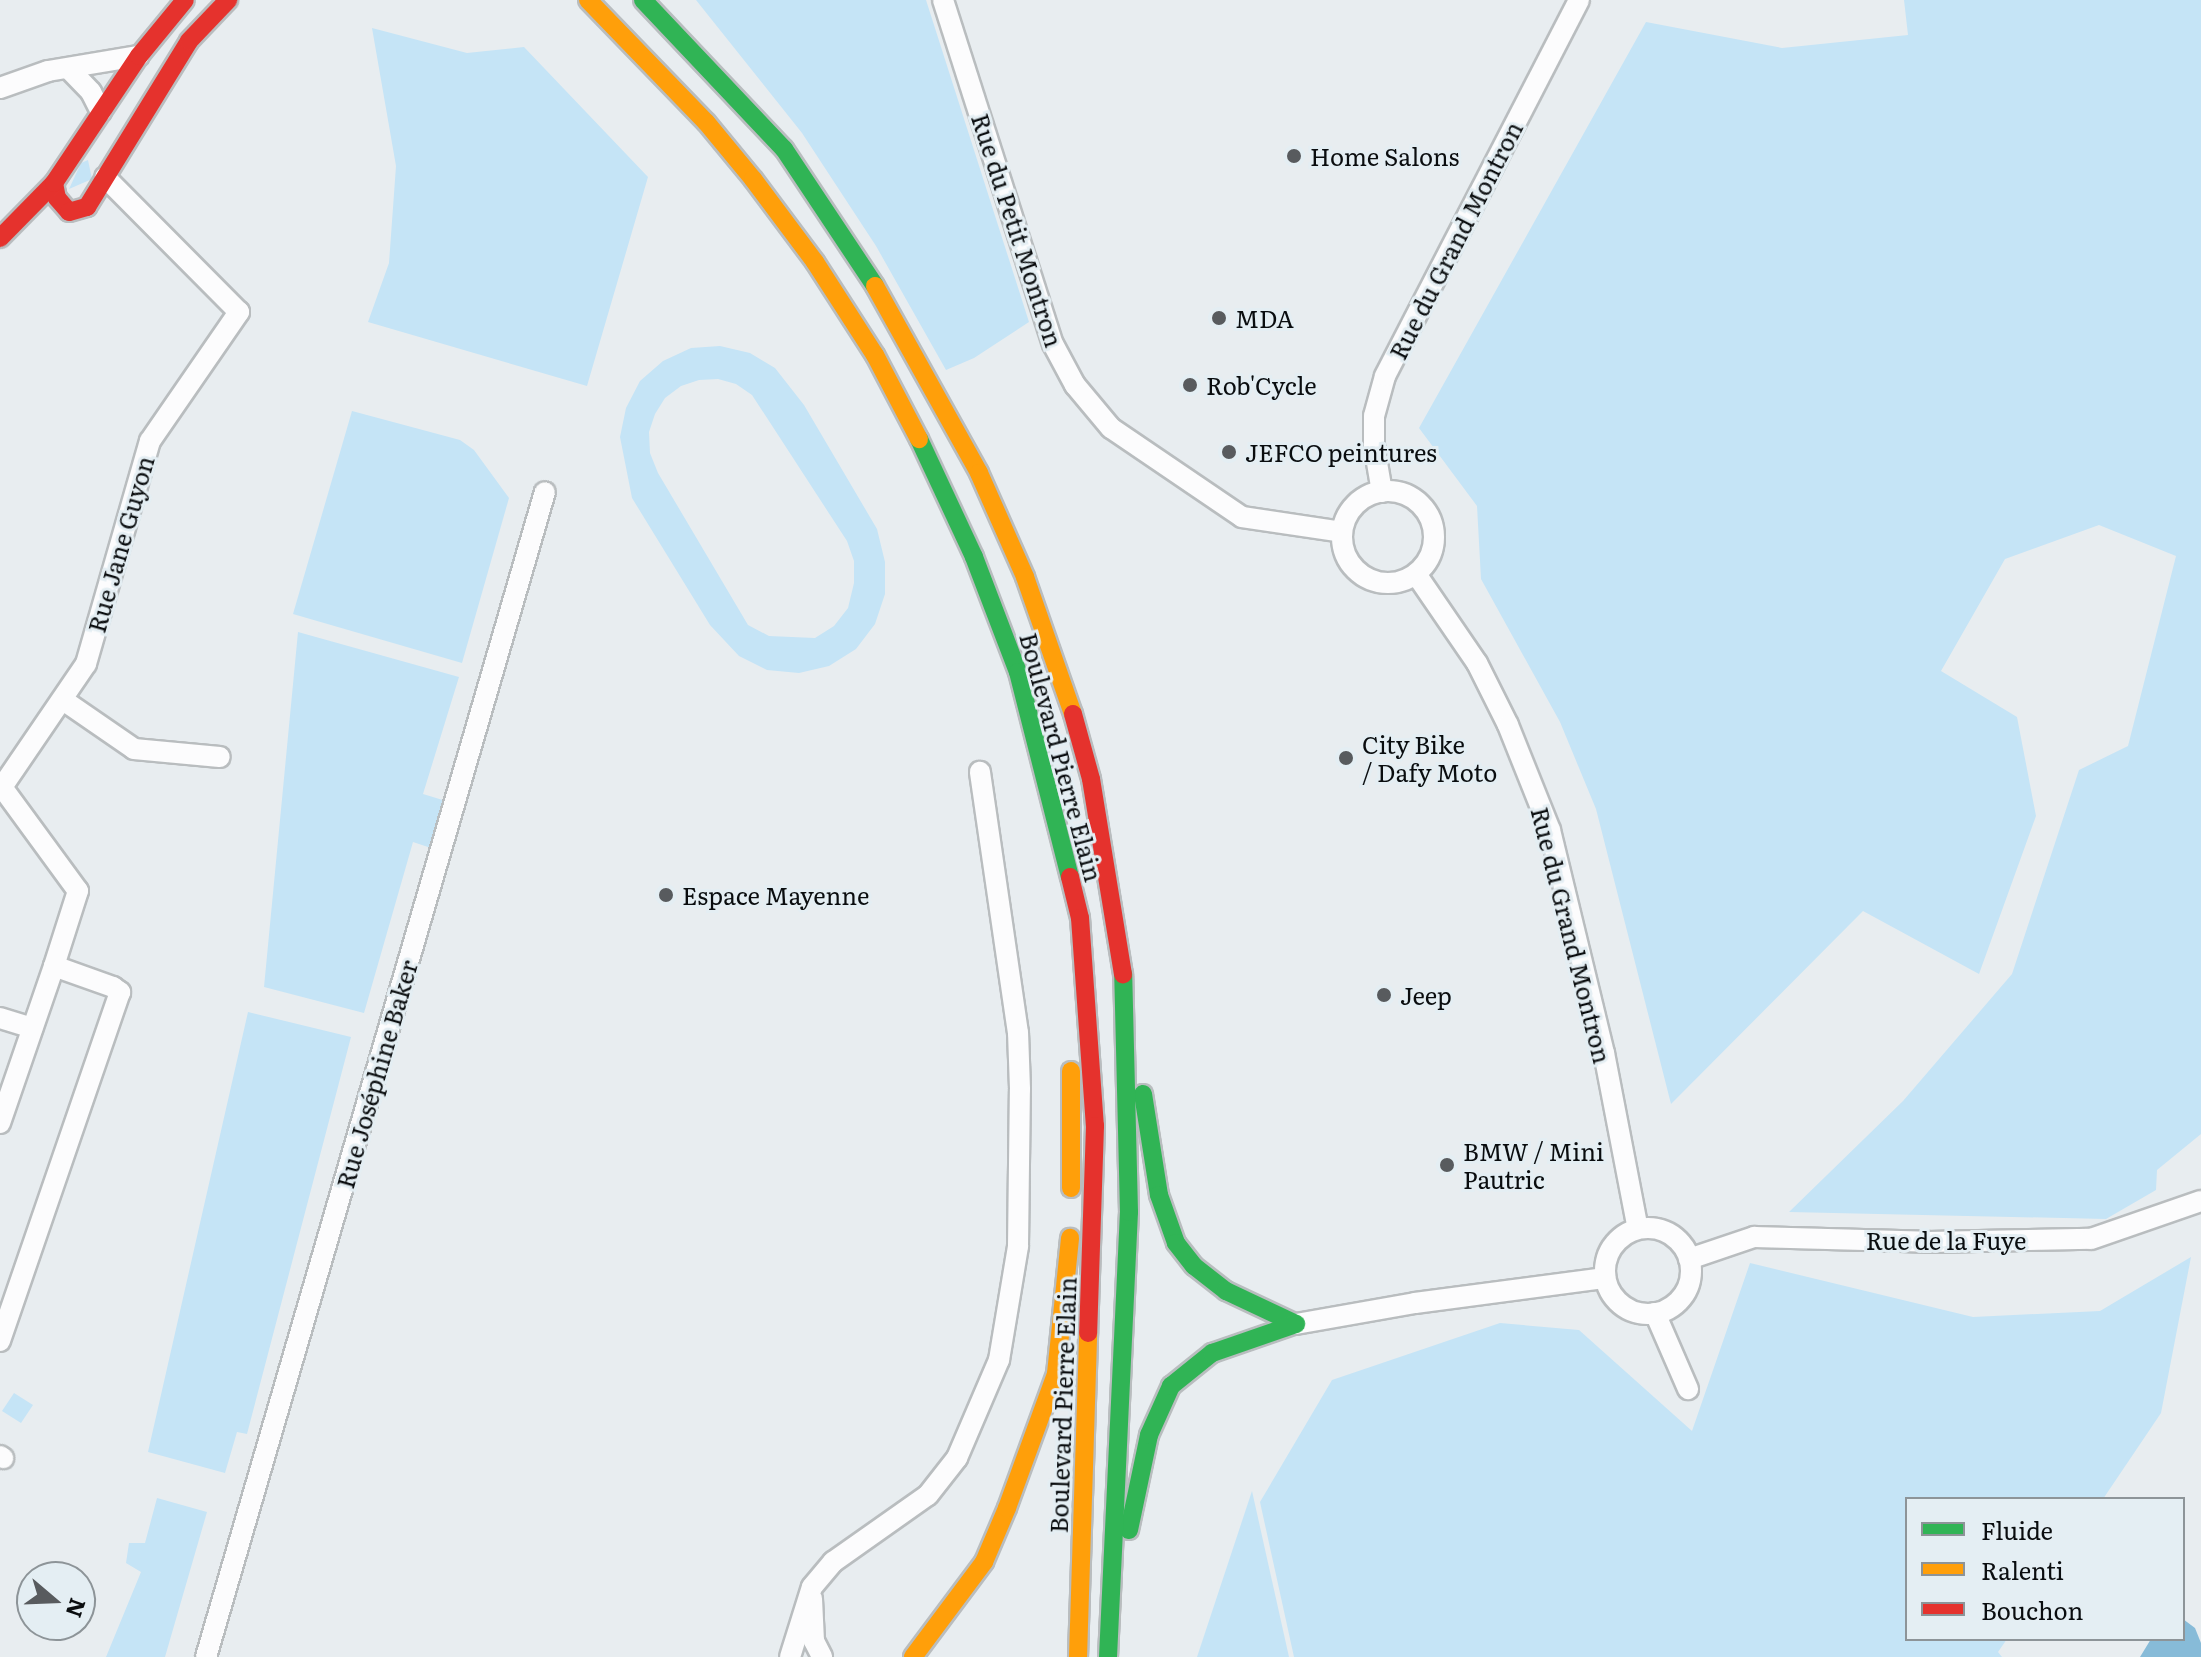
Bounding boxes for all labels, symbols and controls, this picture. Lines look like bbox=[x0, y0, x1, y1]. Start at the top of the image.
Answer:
street label: Rue du Petit Montron bbox=[967, 110, 1069, 350]
street label: Rue du Grand Montron bbox=[1382, 116, 1528, 364]
place label: Home Salons bbox=[1310, 142, 1459, 170]
marker: Home Salons bbox=[1285, 147, 1303, 165]
place label: MDA bbox=[1235, 304, 1294, 332]
marker: MDA bbox=[1210, 309, 1228, 327]
place label: Rob'Cycle bbox=[1206, 371, 1317, 399]
marker: Rob'Cycle bbox=[1181, 376, 1199, 394]
place label: JEFCO peintures bbox=[1245, 438, 1437, 466]
marker: JEFCO peintures bbox=[1220, 443, 1238, 461]
street label: Rue Jane Guyon bbox=[81, 452, 159, 636]
street label: Boulevard Pierre Elain bbox=[1015, 629, 1109, 885]
place label: City Bike / Dafy Moto bbox=[1362, 730, 1497, 786]
marker: City Bike / Dafy Moto bbox=[1337, 749, 1355, 767]
street label: Rue du Grand Montron bbox=[1526, 804, 1618, 1066]
place label: Espace Mayenne bbox=[682, 881, 869, 909]
marker: Espace Mayenne bbox=[657, 886, 675, 904]
street label: Rue Joséphine Baker bbox=[330, 957, 422, 1191]
place label: Jeep bbox=[1400, 981, 1452, 1009]
marker: Jeep bbox=[1375, 986, 1393, 1004]
place label: BMW / Mini Pautric bbox=[1463, 1137, 1604, 1193]
marker: BMW / Mini Pautric bbox=[1438, 1156, 1456, 1174]
street label: Rue de la Fuye bbox=[1866, 1226, 2026, 1254]
street label: Boulevard Pierre Elain bbox=[1043, 1276, 1081, 1534]
legend bbox=[1905, 1497, 2185, 1641]
text: Fluide bbox=[1981, 1512, 2053, 1547]
text: Ralenti bbox=[1981, 1552, 2064, 1587]
north arrow bbox=[16, 1561, 96, 1641]
text: Bouchon bbox=[1981, 1592, 2083, 1627]
text: N bbox=[59, 1594, 96, 1622]

